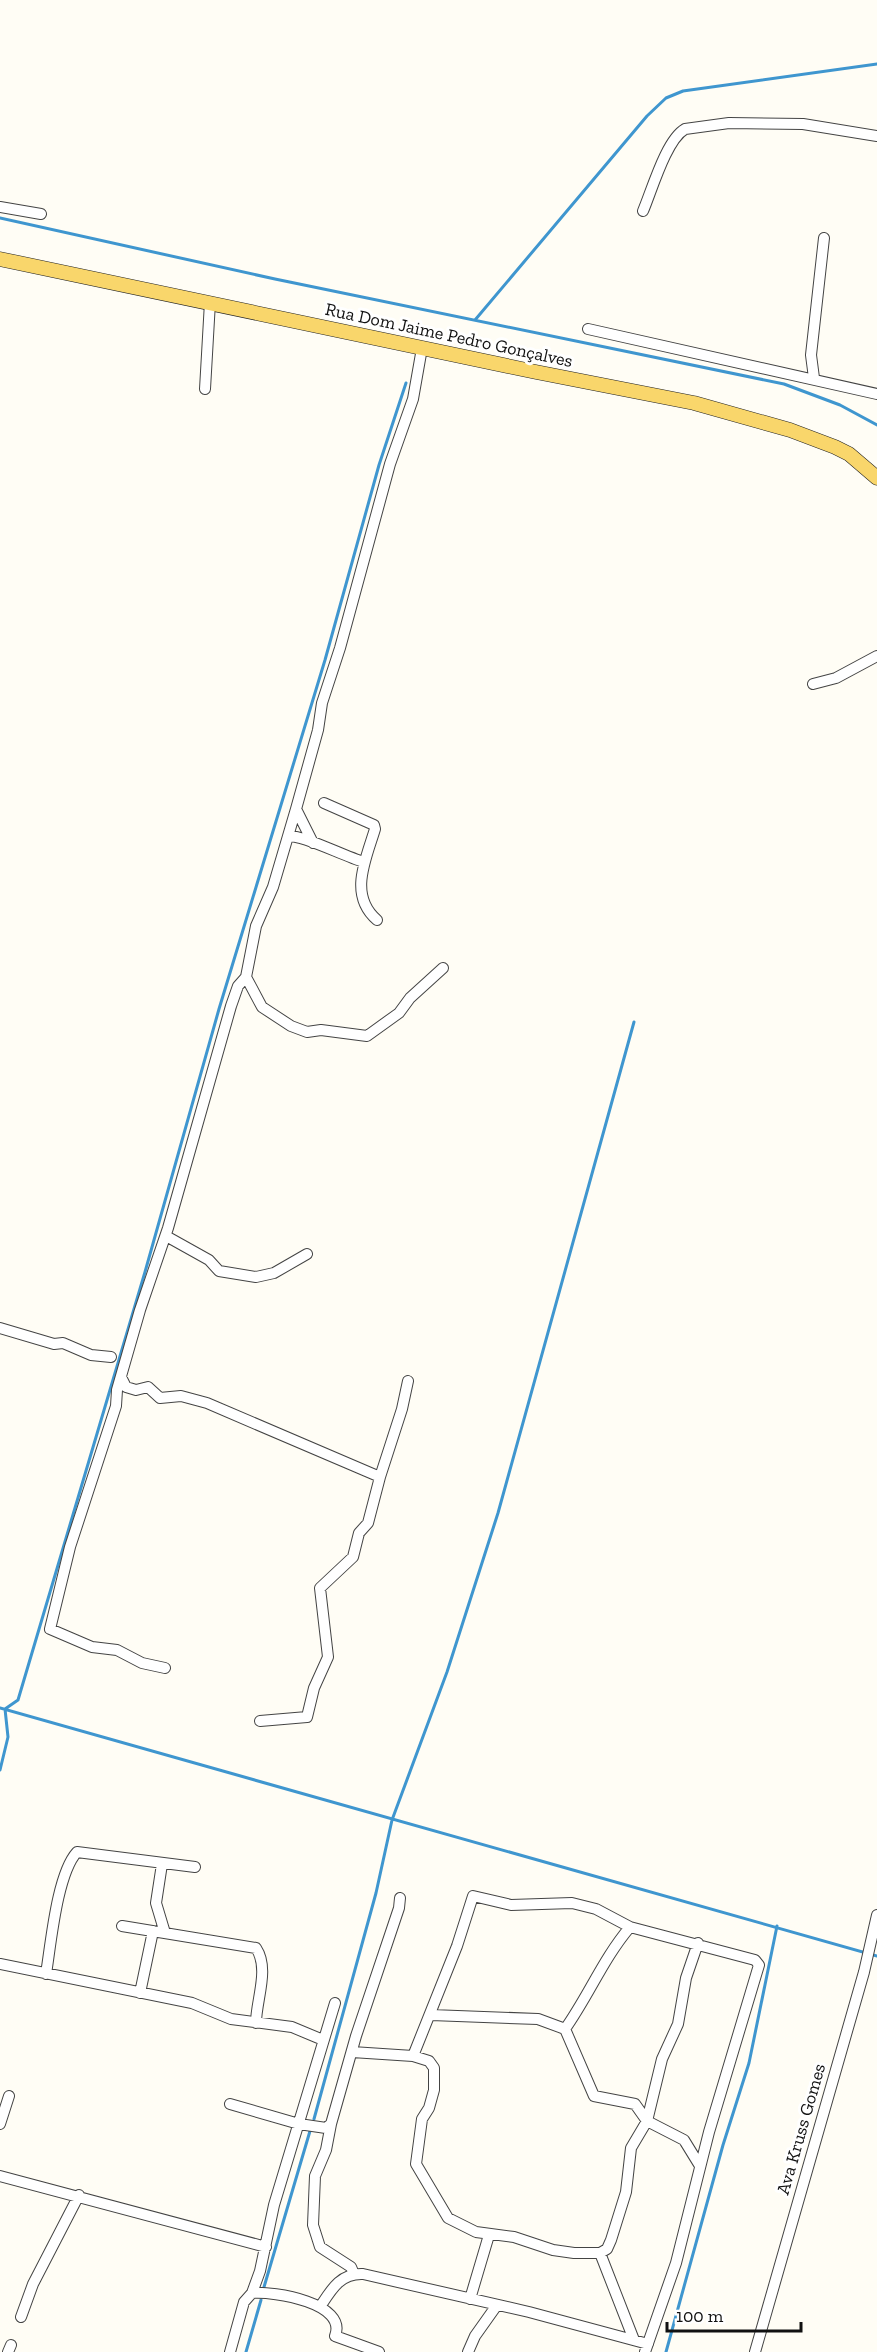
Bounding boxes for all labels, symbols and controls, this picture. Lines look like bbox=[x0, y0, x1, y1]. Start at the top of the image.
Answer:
street label: Rua Dom Jaime Pedro Gonçalves bbox=[323, 298, 575, 372]
street label: Ava Kruss Gomes bbox=[772, 2061, 830, 2197]
scale bar bbox=[667, 2295, 800, 2333]
text: 100 m bbox=[676, 2305, 724, 2327]

